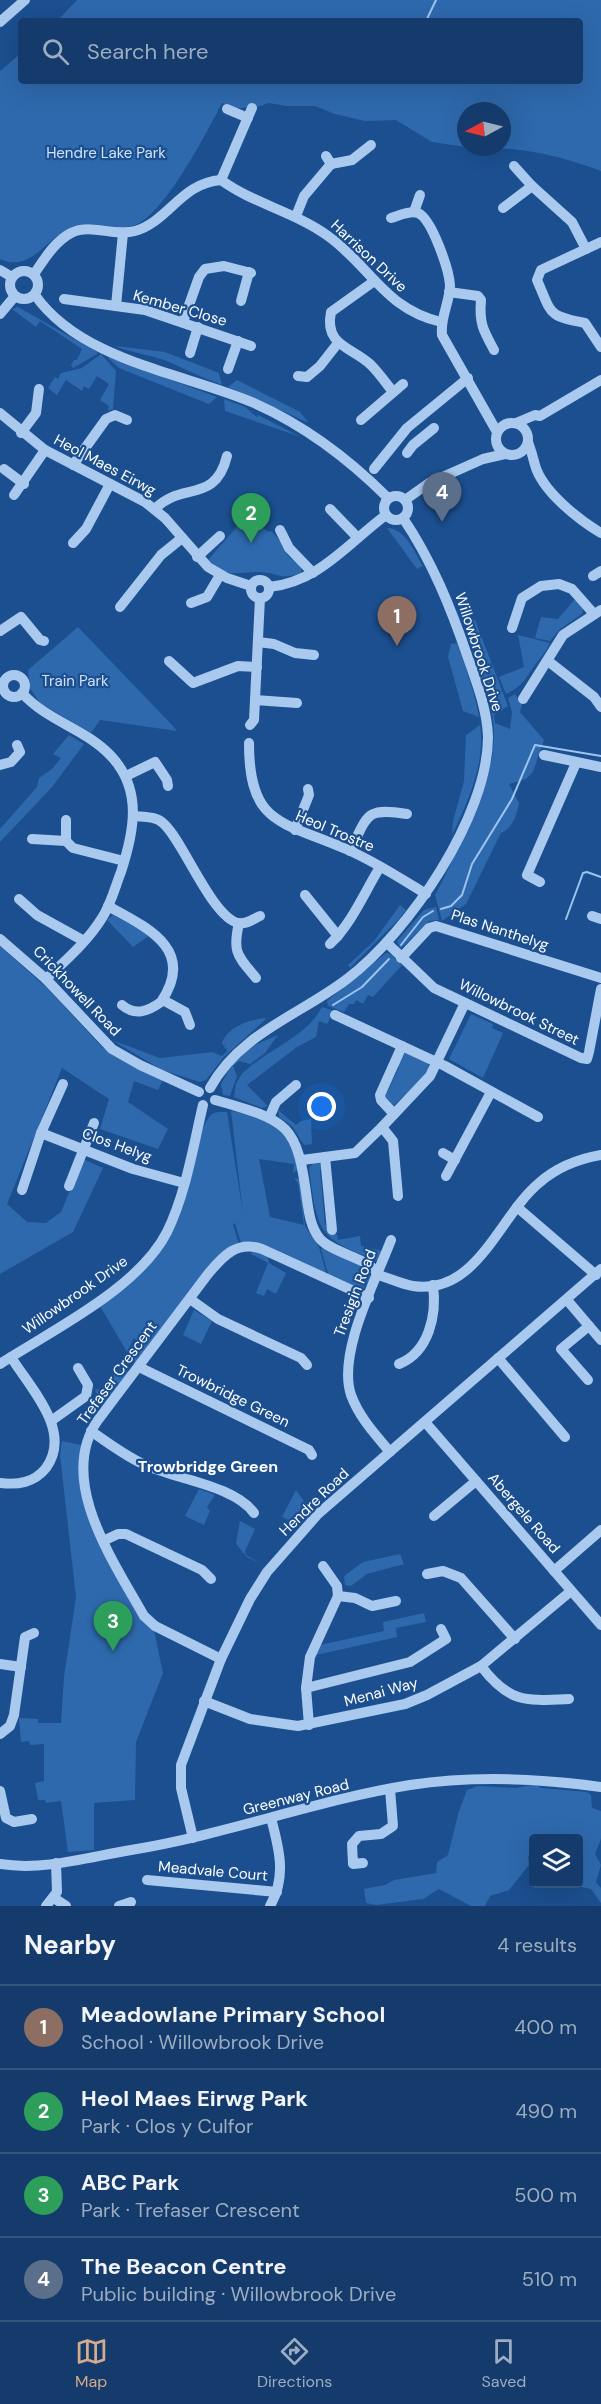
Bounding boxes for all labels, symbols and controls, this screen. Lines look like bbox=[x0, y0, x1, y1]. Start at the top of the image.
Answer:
search box bbox=[18, 18, 583, 84]
icon: search bbox=[39, 35, 72, 68]
text: Search here bbox=[87, 37, 208, 66]
north arrow bbox=[457, 102, 511, 156]
park label: Hendre Lake Park bbox=[46, 143, 166, 163]
street label: Harrison Drive bbox=[326, 215, 412, 297]
street label: Kember Close bbox=[131, 285, 229, 331]
street label: Heol Maes Eirwg bbox=[50, 430, 160, 500]
pin: 4 bbox=[422, 472, 462, 522]
pin: 2 bbox=[232, 494, 270, 543]
street label: Willowbrook Drive bbox=[450, 590, 508, 714]
pin: 1 bbox=[378, 596, 416, 646]
park label: Train Park bbox=[41, 671, 109, 691]
street label: Heol Trostre bbox=[293, 805, 377, 857]
street label: Plas Nanthelyg bbox=[449, 905, 551, 955]
street label: Crickhowell Road bbox=[29, 941, 125, 1041]
street label: Willowbrook Street bbox=[456, 974, 583, 1050]
your location bbox=[307, 1092, 336, 1121]
street label: Clos Helyg bbox=[79, 1123, 155, 1167]
street label: Tresigin Road bbox=[329, 1246, 381, 1340]
street label: Willowbrook Drive bbox=[18, 1251, 132, 1339]
street label: Trefaser Crescent bbox=[73, 1317, 161, 1429]
street label: Trowbridge Green bbox=[173, 1360, 293, 1432]
district label: Trowbridge Green bbox=[138, 1456, 278, 1477]
street label: Hendre Road bbox=[275, 1464, 353, 1540]
street label: Abergele Road bbox=[483, 1468, 565, 1558]
pin: 3 bbox=[94, 1602, 132, 1651]
street label: Menai Way bbox=[342, 1672, 421, 1711]
street label: Greenway Road bbox=[241, 1774, 351, 1820]
map controls bbox=[529, 1834, 583, 1888]
button: layers bbox=[529, 1834, 583, 1888]
street label: Meadvale Court bbox=[157, 1856, 269, 1886]
text: Nearby bbox=[24, 1928, 116, 1962]
text: 4 results bbox=[497, 1932, 577, 1958]
text: Meadowlane Primary School bbox=[81, 2000, 385, 2029]
text: 1 bbox=[40, 2014, 47, 2040]
text: 400 m bbox=[514, 2014, 577, 2040]
text: School · Willowbrook Drive bbox=[81, 2029, 324, 2055]
text: Heol Maes Eirwg Park bbox=[81, 2084, 308, 2113]
text: 2 bbox=[38, 2098, 49, 2124]
text: 490 m bbox=[515, 2098, 577, 2124]
text: Park · Clos y Culfor bbox=[81, 2113, 253, 2139]
text: ABC Park bbox=[81, 2168, 179, 2197]
text: 3 bbox=[37, 2182, 50, 2208]
text: 500 m bbox=[514, 2182, 577, 2208]
text: Park · Trefaser Crescent bbox=[81, 2197, 300, 2223]
text: The Beacon Centre bbox=[81, 2252, 286, 2281]
text: 4 bbox=[37, 2266, 50, 2292]
text: 510 m bbox=[522, 2266, 577, 2292]
text: Public building · Willowbrook Drive bbox=[81, 2281, 396, 2307]
tab: Map bbox=[75, 2335, 108, 2392]
tab: Directions bbox=[257, 2335, 332, 2392]
tab: Saved bbox=[482, 2335, 526, 2392]

